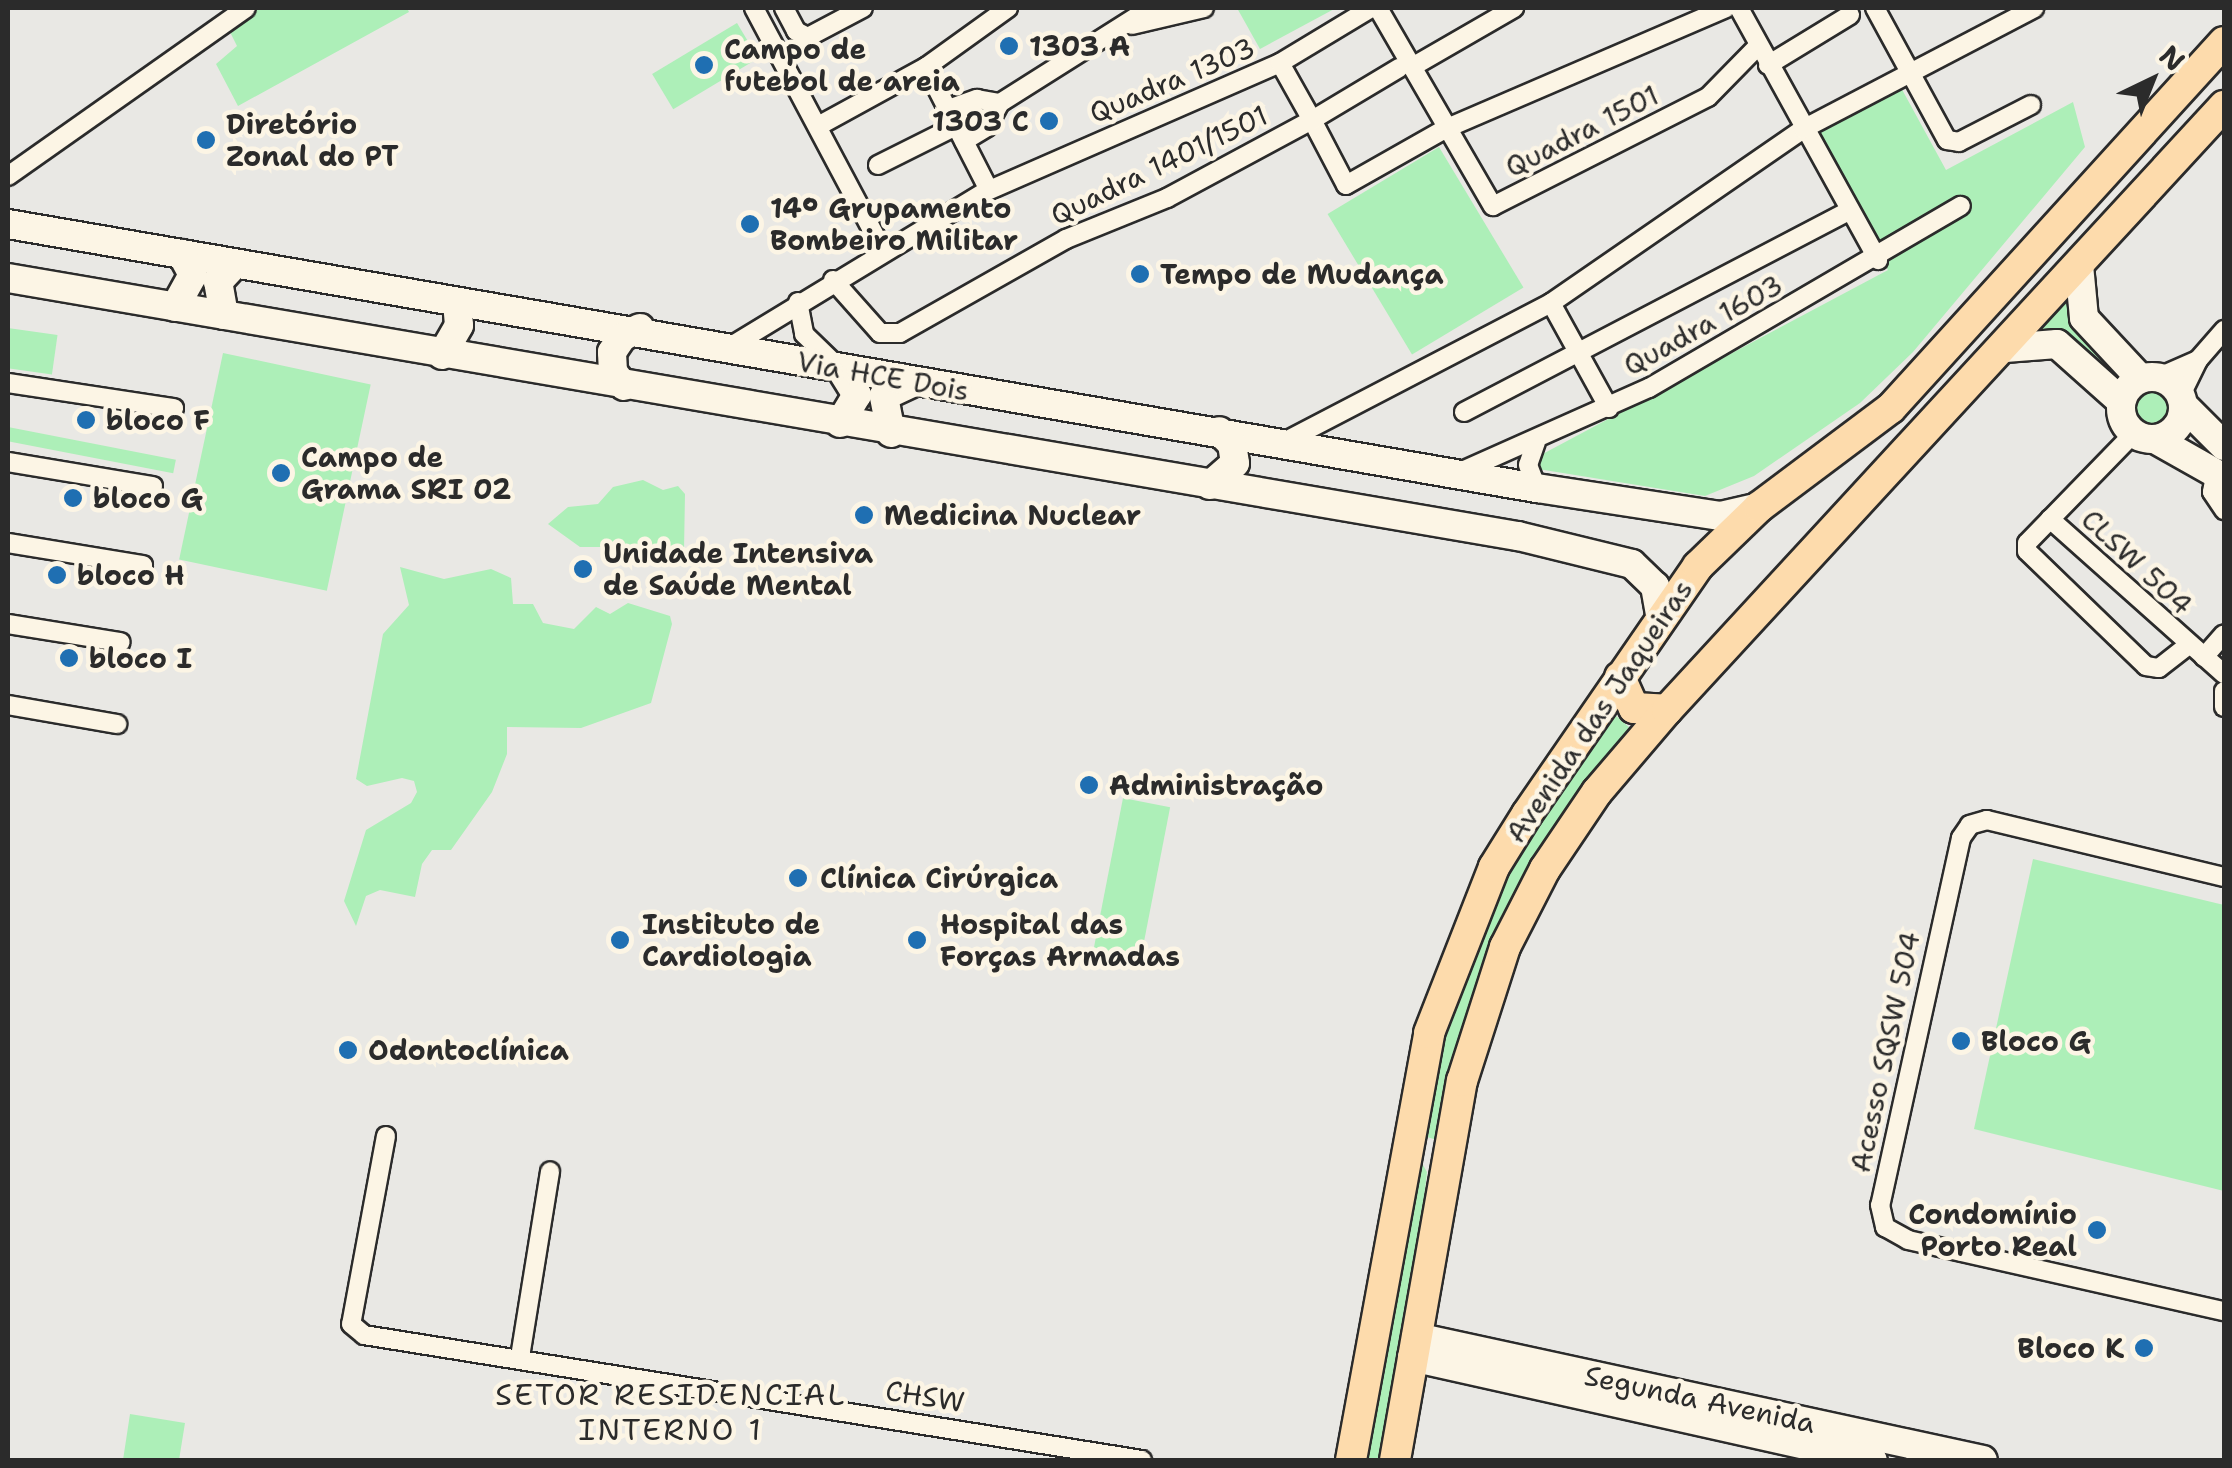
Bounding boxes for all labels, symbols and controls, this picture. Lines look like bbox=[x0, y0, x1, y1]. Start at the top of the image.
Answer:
place label: 1303 A bbox=[1029, 29, 1130, 63]
street label: Quadra 1303 bbox=[1084, 30, 1260, 130]
north arrow bbox=[2102, 30, 2202, 130]
place label: Campo de futebol de areia bbox=[724, 32, 960, 98]
marker: 1303 A bbox=[998, 35, 1020, 57]
text: N bbox=[2151, 37, 2194, 80]
marker: Campo de futebol de areia bbox=[693, 54, 715, 76]
street label: Quadra 1501 bbox=[1500, 78, 1664, 184]
street label: Quadra 1401/1501 bbox=[1045, 98, 1273, 232]
place label: 1303 C bbox=[932, 104, 1029, 138]
place label: Diretório Zonal do PT bbox=[226, 107, 399, 173]
marker: 1303 C bbox=[1038, 110, 1060, 132]
marker: Diretório Zonal do PT bbox=[195, 129, 217, 151]
place label: 14° Grupamento Bombeiro Militar bbox=[770, 191, 1018, 257]
marker: 14° Grupamento Bombeiro Militar bbox=[739, 213, 761, 235]
place label: Tempo de Mudança bbox=[1160, 257, 1444, 291]
marker: Tempo de Mudança bbox=[1129, 263, 1151, 285]
street label: Quadra 1603 bbox=[1618, 268, 1788, 382]
street label: Via HCE Dois bbox=[795, 344, 971, 408]
place label: bloco F bbox=[106, 403, 210, 437]
marker: bloco F bbox=[75, 409, 97, 431]
place label: Campo de Grama SRI 02 bbox=[301, 440, 511, 506]
marker: Campo de Grama SRI 02 bbox=[270, 462, 292, 484]
place label: bloco G bbox=[93, 481, 203, 515]
marker: bloco G bbox=[62, 487, 84, 509]
place label: Medicina Nuclear bbox=[884, 498, 1141, 532]
street label: CLSW 504 bbox=[2075, 502, 2199, 622]
marker: Medicina Nuclear bbox=[853, 504, 875, 526]
place label: Unidade Intensiva de Saúde Mental bbox=[603, 536, 873, 602]
place label: bloco H bbox=[77, 558, 185, 592]
marker: Unidade Intensiva de Saúde Mental bbox=[572, 558, 594, 580]
marker: bloco H bbox=[46, 564, 68, 586]
street label: Avenida das Jaqueiras bbox=[1499, 573, 1699, 849]
place label: bloco I bbox=[89, 641, 192, 675]
marker: bloco I bbox=[58, 647, 80, 669]
place label: Administração bbox=[1109, 768, 1323, 802]
marker: Administração bbox=[1078, 774, 1100, 796]
place label: Clínica Cirúrgica bbox=[820, 861, 1058, 895]
marker: Clínica Cirúrgica bbox=[785, 865, 811, 891]
place label: Instituto de Cardiologia bbox=[642, 907, 820, 973]
place label: Hospital das Forças Armadas bbox=[940, 907, 1180, 973]
marker: Instituto de Cardiologia bbox=[607, 927, 633, 953]
marker: Hospital das Forças Armadas bbox=[904, 927, 930, 953]
street label: Acesso SQSW 504 bbox=[1843, 929, 1927, 1175]
place label: Bloco G bbox=[1981, 1024, 2091, 1058]
marker: Bloco G bbox=[1950, 1030, 1972, 1052]
place label: Odontoclínica bbox=[368, 1033, 569, 1067]
marker: Odontoclínica bbox=[337, 1039, 359, 1061]
place label: Condomínio Porto Real bbox=[1908, 1197, 2077, 1263]
marker: Condomínio Porto Real bbox=[2086, 1219, 2108, 1241]
place label: Bloco K bbox=[2017, 1331, 2124, 1365]
marker: Bloco K bbox=[2133, 1337, 2155, 1359]
street label: Segunda Avenida bbox=[1582, 1358, 1818, 1440]
street label: CHSW bbox=[883, 1373, 967, 1419]
district label: SETOR RESIDENCIAL INTERNO 1 bbox=[495, 1377, 847, 1448]

